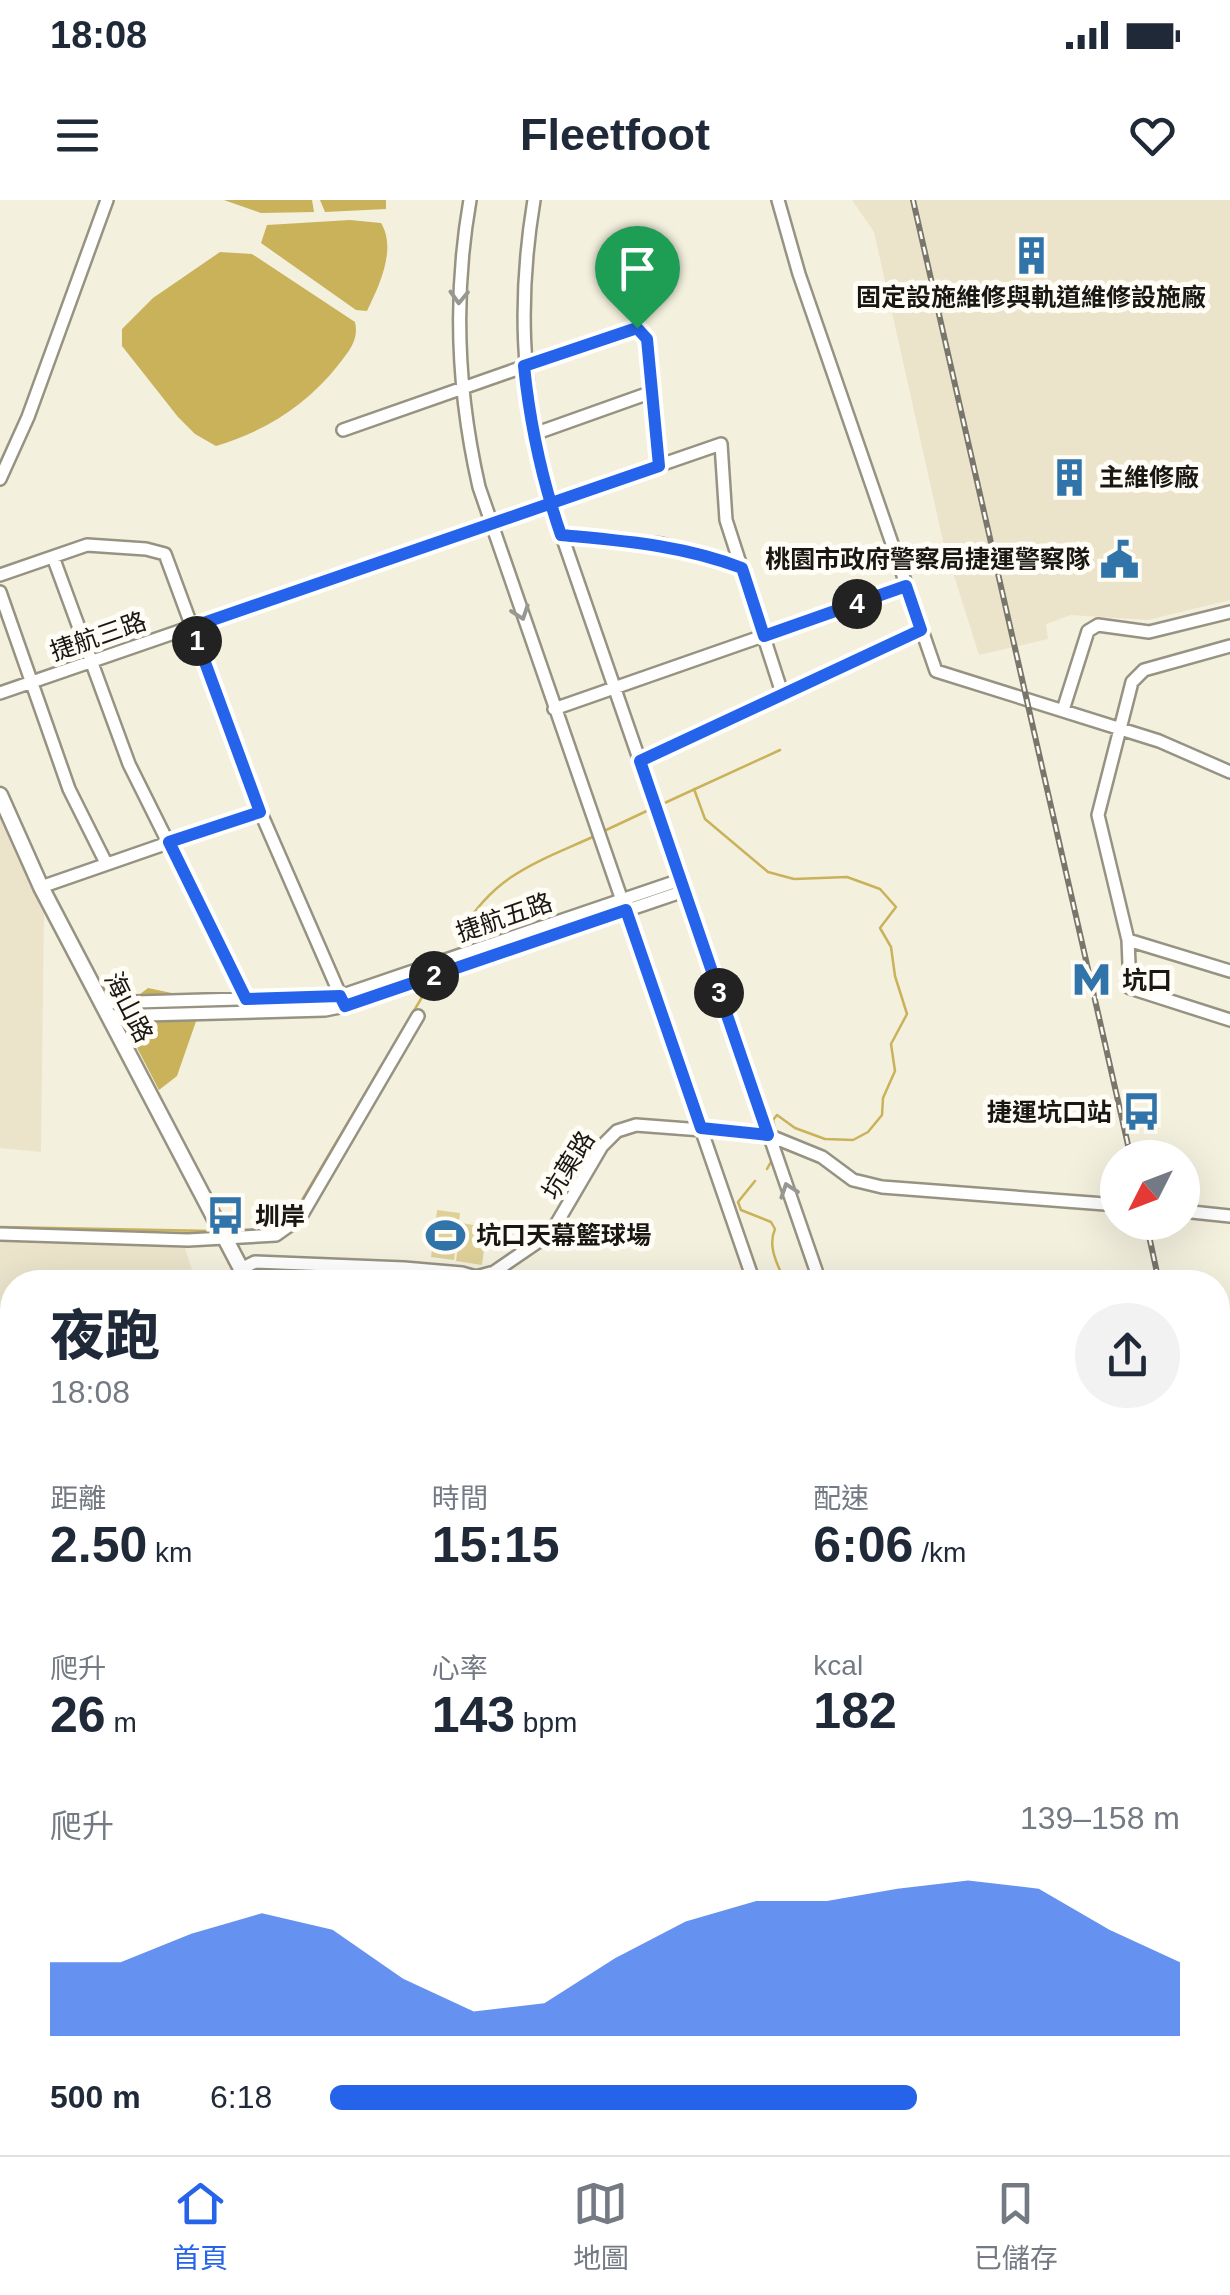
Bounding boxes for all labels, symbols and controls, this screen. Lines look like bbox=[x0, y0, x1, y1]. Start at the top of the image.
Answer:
text: 18:08 bbox=[50, 14, 147, 56]
icon: menu bbox=[50, 108, 105, 163]
icon: heart bbox=[1125, 108, 1180, 163]
text: Fleetfoot bbox=[520, 109, 710, 160]
pin bbox=[595, 226, 680, 329]
building icon: 固定設施維修與軌道維修設施廠 bbox=[1010, 235, 1052, 277]
icon: arrive bbox=[610, 241, 665, 296]
place label: 固定設施維修與軌道維修設施廠 bbox=[856, 283, 1206, 311]
one-way arrow bbox=[449, 289, 470, 305]
building icon: 主維修廠 bbox=[1048, 456, 1090, 498]
place label: 主維修廠 bbox=[1099, 463, 1199, 491]
public building icon: 桃園市政府警察局捷運警察隊 bbox=[1099, 538, 1141, 580]
place label: 桃園市政府警察局捷運警察隊 bbox=[765, 545, 1090, 573]
pin: 4 bbox=[832, 579, 882, 629]
text: 4 bbox=[849, 588, 865, 619]
one-way arrow bbox=[509, 604, 529, 621]
street label: 捷航三路 bbox=[46, 606, 150, 666]
pin: 1 bbox=[172, 616, 222, 666]
text: 1 bbox=[189, 625, 205, 656]
street label: 捷航五路 bbox=[452, 887, 556, 947]
pin: 2 bbox=[409, 951, 459, 1001]
metro station icon: 坑口 bbox=[1071, 959, 1113, 1001]
text: 2 bbox=[426, 960, 442, 991]
place label: 坑口 bbox=[1122, 966, 1172, 994]
street label: 海山路 bbox=[99, 967, 159, 1047]
pin: 3 bbox=[694, 968, 744, 1018]
text: 3 bbox=[711, 977, 727, 1008]
bus stop icon: 捷運坑口站 bbox=[1121, 1091, 1163, 1133]
place label: 捷運坑口站 bbox=[987, 1098, 1112, 1126]
street label: 坑菓路 bbox=[536, 1126, 600, 1204]
north arrow bbox=[1100, 1140, 1200, 1240]
map controls bbox=[1100, 1140, 1200, 1240]
one-way arrow bbox=[779, 1183, 799, 1200]
bus stop icon: 圳岸 bbox=[204, 1195, 246, 1237]
place label: 圳岸 bbox=[255, 1202, 305, 1230]
sports icon: 坑口天幕籃球場 bbox=[425, 1214, 467, 1256]
place label: 坑口天幕籃球場 bbox=[476, 1221, 651, 1249]
button: share bbox=[1075, 1303, 1180, 1408]
text: 夜跑 bbox=[50, 1305, 160, 1367]
text: 18:08 bbox=[50, 1374, 130, 1410]
text: 距離 bbox=[50, 1483, 106, 1514]
text: 時間 bbox=[432, 1483, 488, 1514]
text: 配速 bbox=[813, 1483, 869, 1514]
text: 2.50 bbox=[50, 1517, 147, 1573]
text: 15:15 bbox=[432, 1517, 560, 1573]
text: 6:06 bbox=[813, 1517, 913, 1573]
text: km bbox=[147, 1537, 192, 1568]
text: /km bbox=[913, 1537, 966, 1568]
text: kcal bbox=[813, 1650, 863, 1681]
text: 爬升 bbox=[50, 1653, 106, 1684]
text: 心率 bbox=[432, 1653, 488, 1684]
text: 182 bbox=[813, 1683, 897, 1739]
text: 26 bbox=[50, 1687, 106, 1743]
text: 143 bbox=[432, 1687, 515, 1743]
text: m bbox=[106, 1707, 137, 1738]
text: bpm bbox=[515, 1707, 577, 1738]
text: 139–158 m bbox=[1020, 1800, 1180, 1836]
text: 爬升 bbox=[50, 1808, 114, 1844]
text: 500 m bbox=[50, 2079, 141, 2115]
text: 6:18 bbox=[210, 2079, 272, 2115]
tab: 首頁 bbox=[172, 2176, 228, 2276]
tab: 地圖 bbox=[573, 2176, 629, 2276]
tab: 已儲存 bbox=[974, 2176, 1058, 2276]

